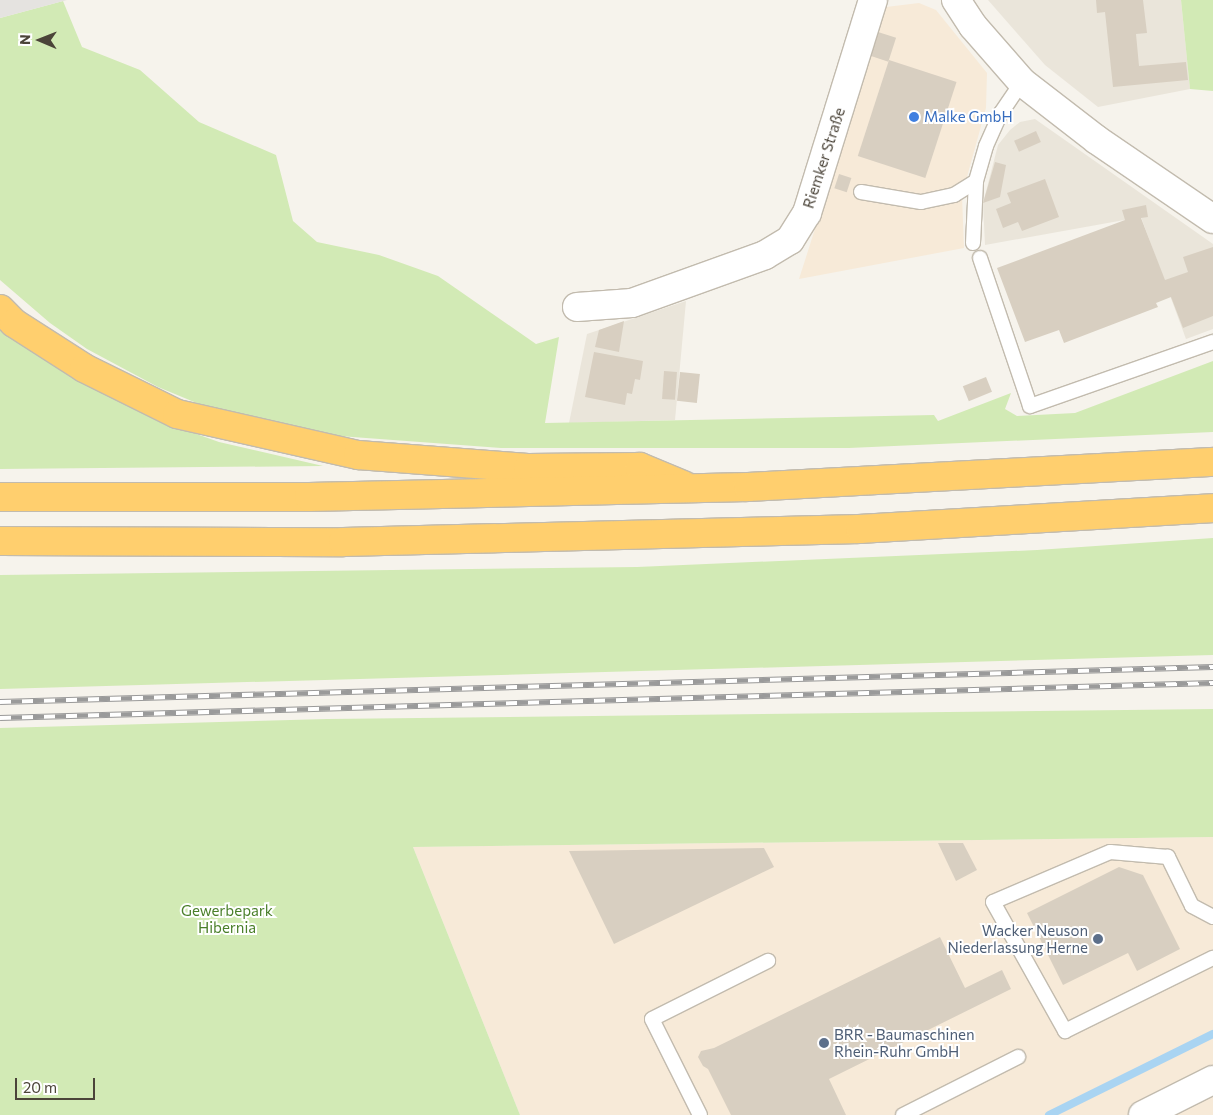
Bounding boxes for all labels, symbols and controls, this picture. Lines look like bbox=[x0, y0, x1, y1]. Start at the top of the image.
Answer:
north arrow bbox=[15, 15, 65, 65]
text: N bbox=[16, 34, 33, 45]
street label: Riemker Straße bbox=[799, 105, 849, 211]
place label: Malke GmbH bbox=[924, 108, 1013, 126]
marker: Malke GmbH bbox=[908, 111, 920, 123]
park label: Gewerbepark Hibernia bbox=[181, 901, 273, 936]
place label: Wacker Neuson Niederlassung Herne bbox=[947, 921, 1088, 956]
marker: Wacker Neuson Niederlassung Herne bbox=[1092, 933, 1104, 945]
place label: BRR - Baumaschinen Rhein-Ruhr GmbH bbox=[834, 1025, 974, 1060]
marker: BRR - Baumaschinen Rhein-Ruhr GmbH bbox=[818, 1037, 830, 1049]
scale bar bbox=[18, 1068, 98, 1100]
text: 20 m bbox=[23, 1078, 57, 1096]

